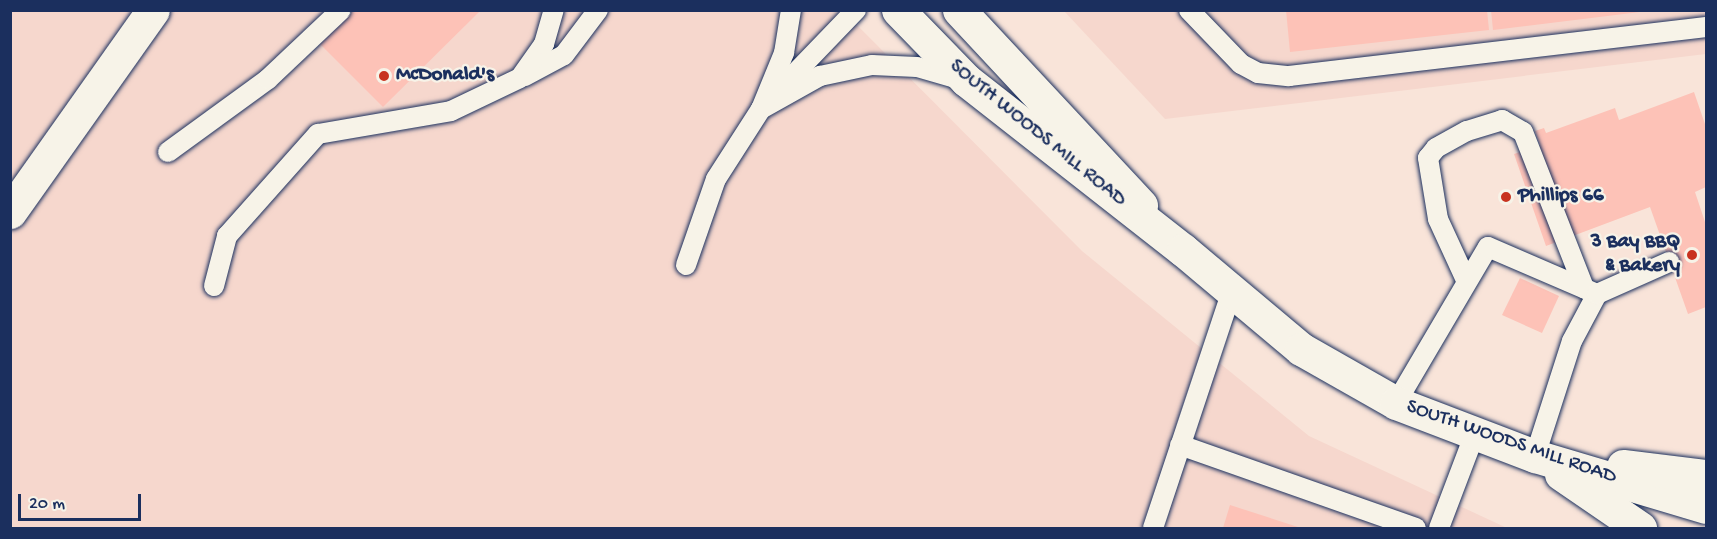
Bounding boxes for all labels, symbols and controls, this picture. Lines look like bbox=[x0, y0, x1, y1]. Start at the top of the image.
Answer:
street label: SOUTH WOODS MILL ROAD bbox=[943, 55, 1131, 213]
place label: McDonald's bbox=[396, 63, 494, 89]
marker: McDonald's bbox=[377, 69, 391, 83]
place label: Phillips 66 bbox=[1518, 184, 1604, 210]
marker: Phillips 66 bbox=[1499, 190, 1513, 204]
place label: 3 Bay BBQ & Bakery bbox=[1591, 230, 1680, 280]
marker: 3 Bay BBQ & Bakery bbox=[1685, 248, 1699, 262]
street label: SOUTH WOODS MILL ROAD bbox=[1403, 395, 1619, 491]
scale bar bbox=[21, 482, 144, 520]
text: 20 m bbox=[29, 494, 65, 515]

